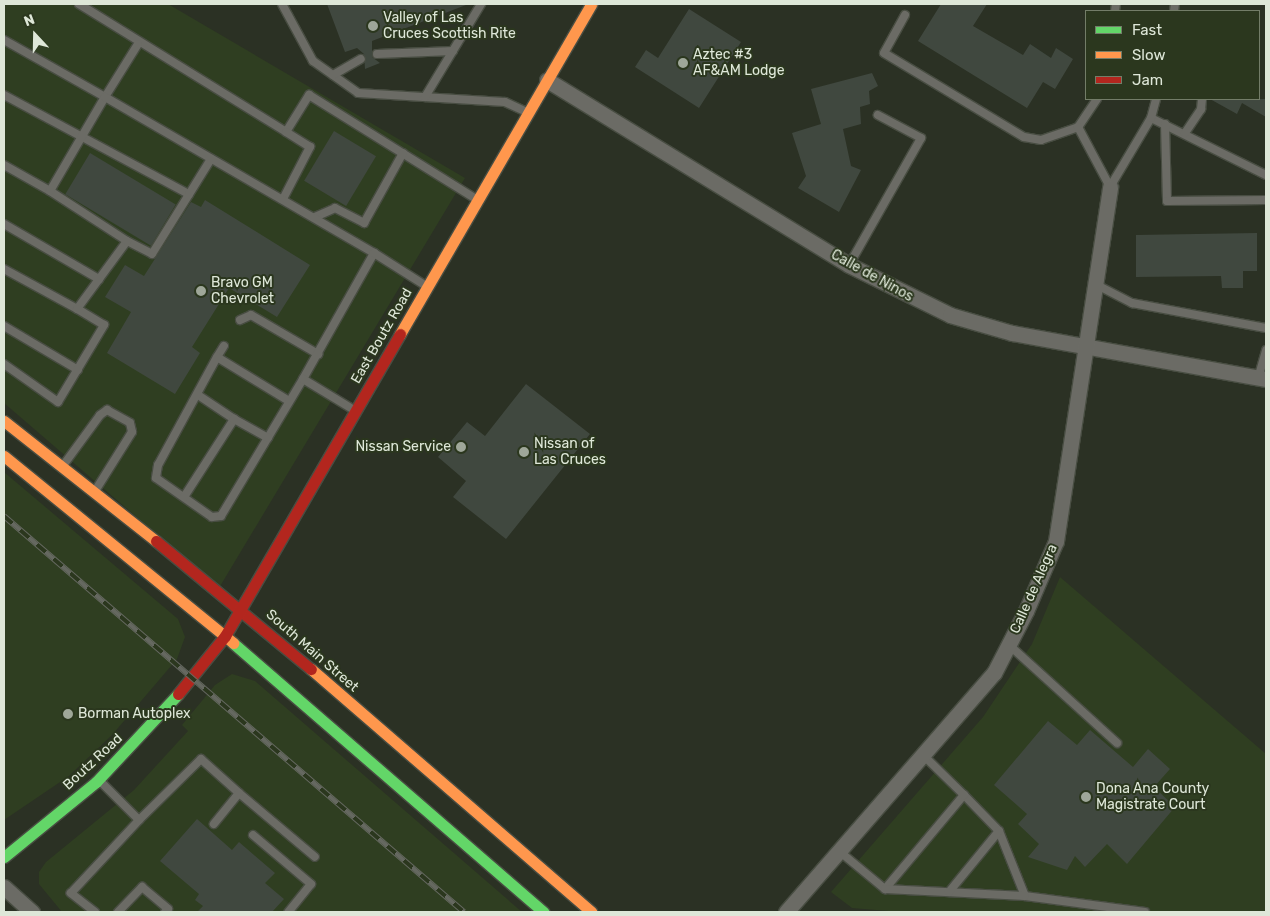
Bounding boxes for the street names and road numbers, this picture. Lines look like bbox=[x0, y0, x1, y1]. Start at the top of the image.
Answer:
street label: Calle de Ninos bbox=[828, 246, 916, 306]
street label: East Boutz Road bbox=[348, 285, 416, 387]
street label: Calle de Alegra bbox=[1007, 541, 1061, 637]
street label: South Main Street bbox=[262, 606, 362, 696]
street label: Boutz Road bbox=[60, 730, 126, 794]

